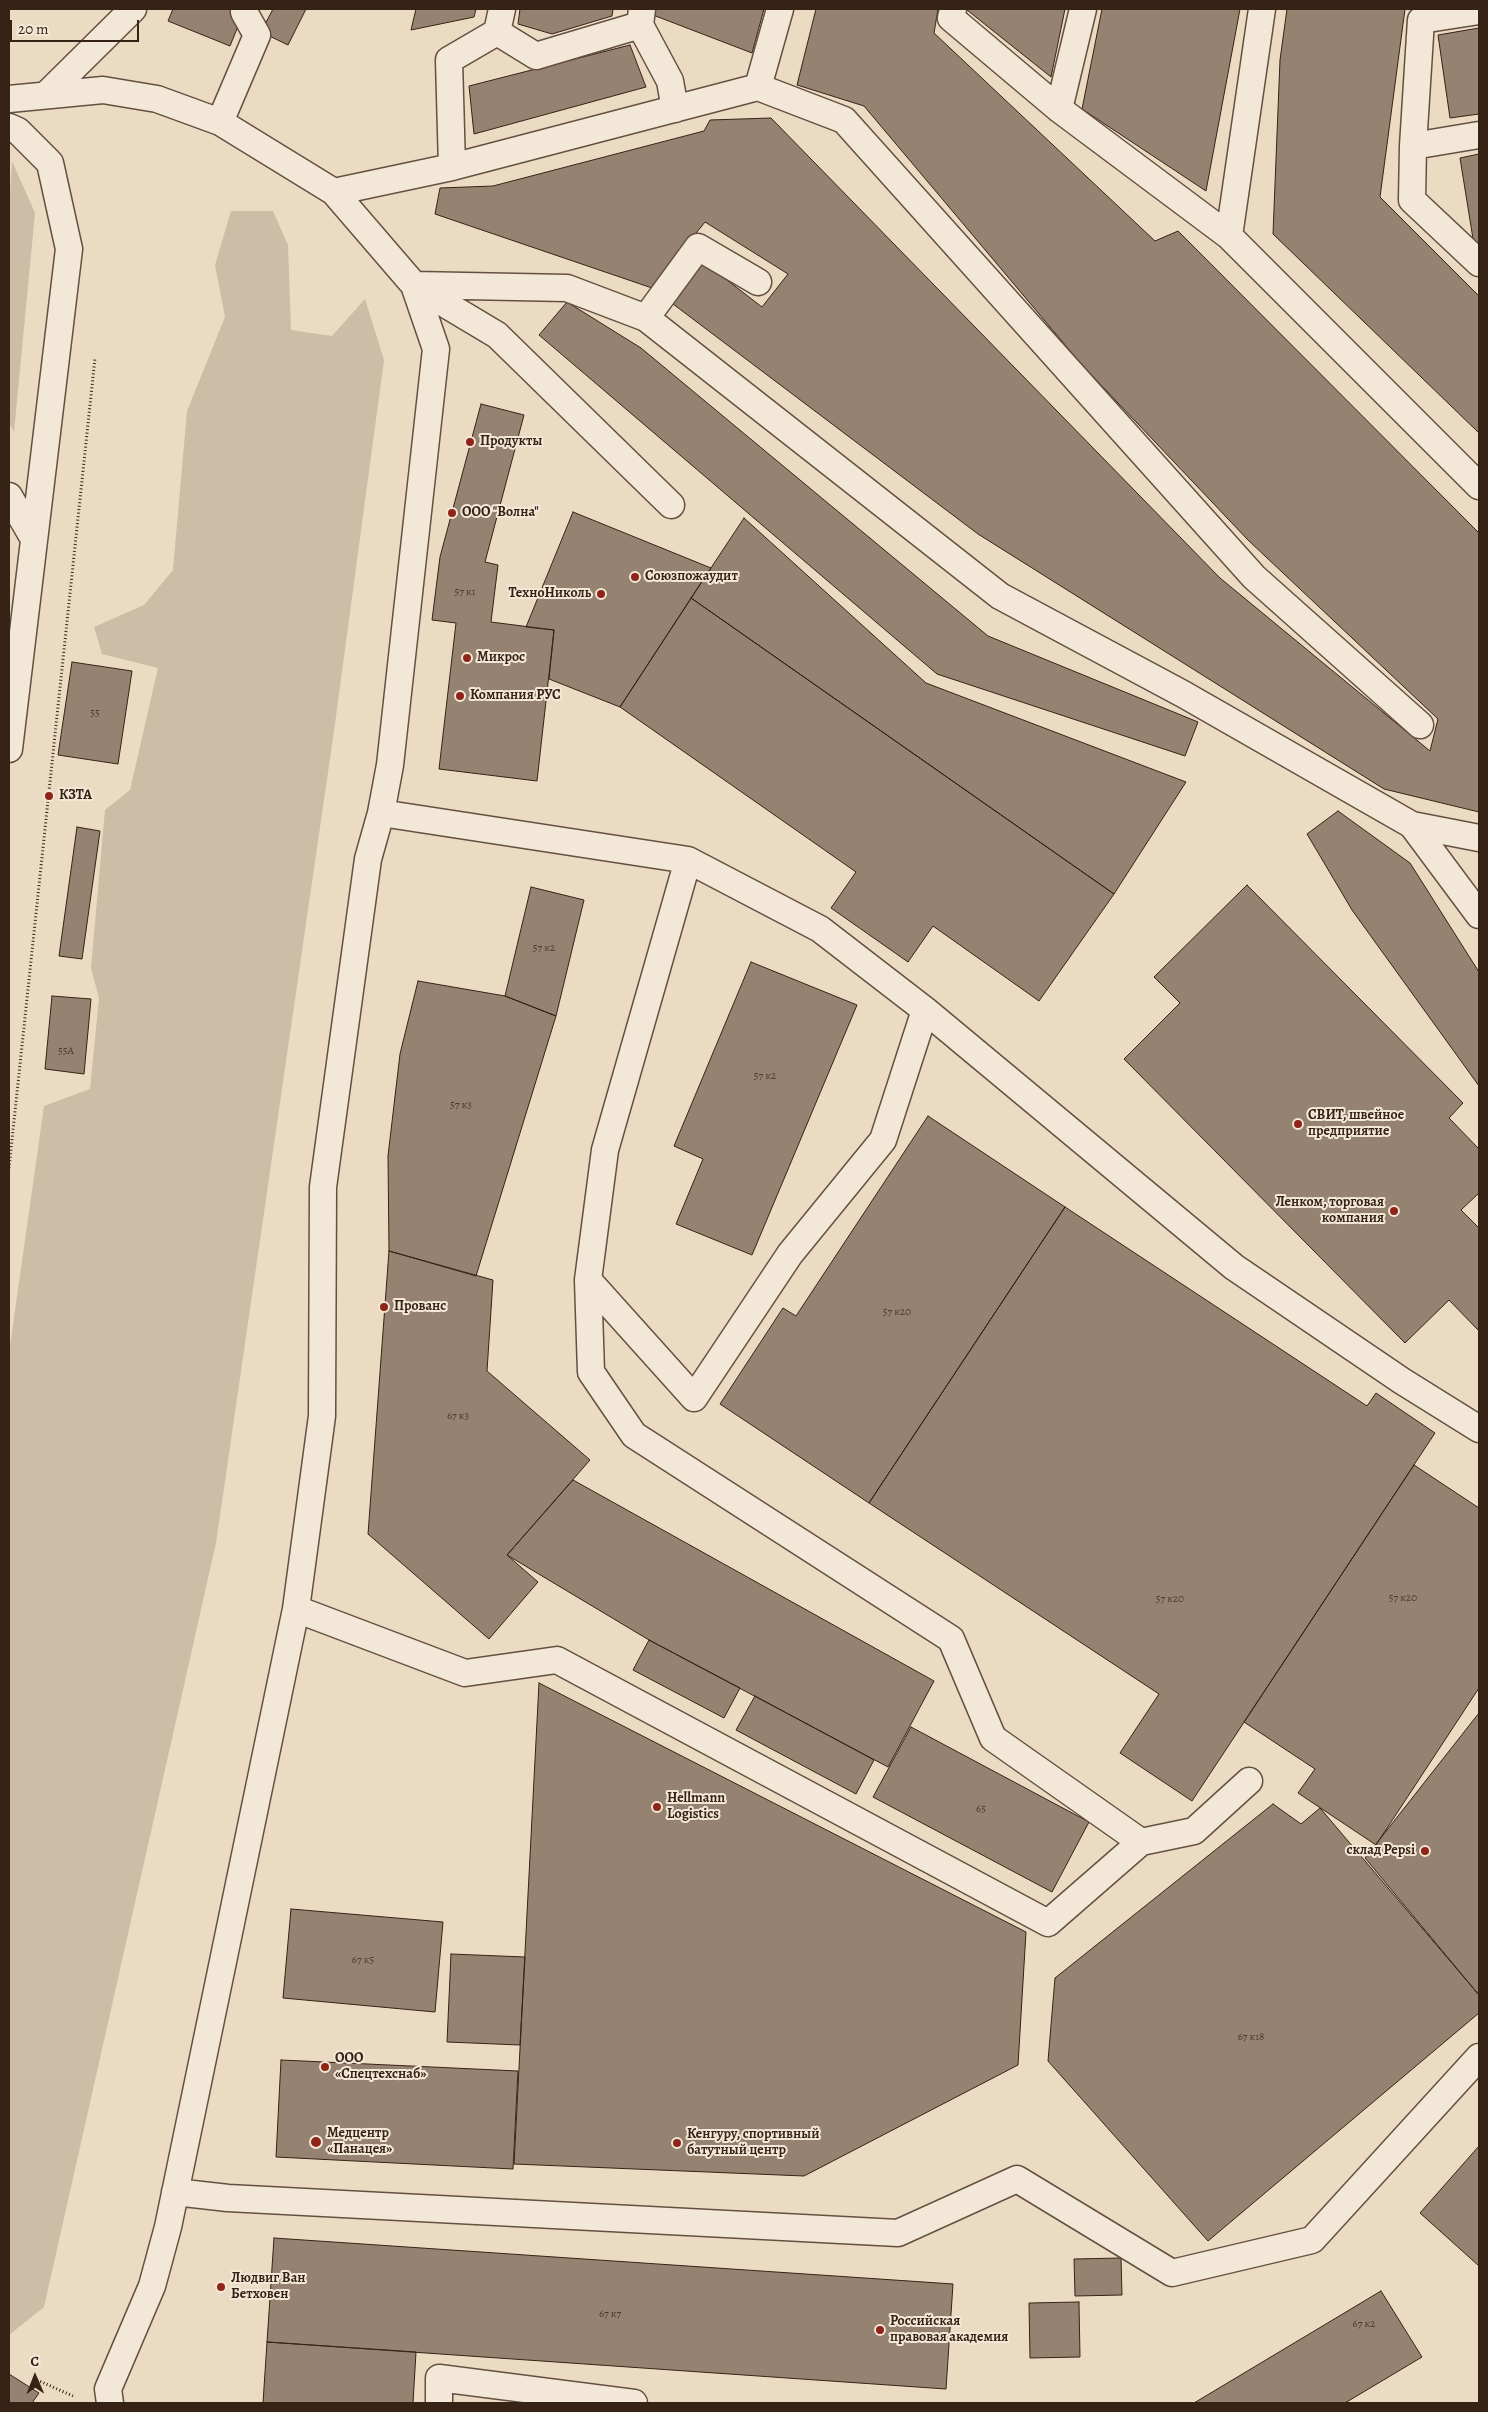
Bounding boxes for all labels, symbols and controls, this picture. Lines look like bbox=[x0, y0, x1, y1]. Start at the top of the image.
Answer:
scale bar bbox=[12, 10, 141, 42]
text: 20 m bbox=[18, 19, 49, 39]
place label: Продукты bbox=[480, 434, 542, 450]
marker: Продукты bbox=[464, 436, 476, 448]
place label: ООО "Волна" bbox=[462, 505, 539, 521]
marker: ООО "Волна" bbox=[446, 507, 458, 519]
place label: Союзпожаудит bbox=[645, 569, 738, 585]
marker: Союзпожаудит bbox=[629, 571, 641, 583]
house number: 57 к1 bbox=[455, 585, 475, 599]
place label: ТехноНиколь bbox=[508, 586, 591, 602]
marker: ТехноНиколь bbox=[595, 588, 607, 600]
place label: Микрос bbox=[477, 650, 525, 666]
marker: Микрос bbox=[461, 652, 473, 664]
place label: Компания РУС bbox=[470, 688, 561, 704]
marker: Компания РУС bbox=[454, 690, 466, 702]
house number: 55 bbox=[90, 706, 100, 720]
place label: КЗТА bbox=[59, 788, 92, 804]
marker: КЗТА bbox=[43, 790, 55, 802]
house number: 57 к2 bbox=[533, 941, 555, 955]
house number: 55А bbox=[58, 1044, 74, 1058]
house number: 57 к2 bbox=[754, 1069, 776, 1083]
house number: 57 к3 bbox=[450, 1098, 472, 1112]
place label: СВИТ, швейное предприятие bbox=[1308, 1108, 1404, 1140]
marker: СВИТ, швейное предприятие bbox=[1292, 1118, 1304, 1130]
place label: Ленком, торговая компания bbox=[1275, 1195, 1384, 1228]
marker: Ленком, торговая компания bbox=[1388, 1205, 1400, 1217]
place label: Прованс bbox=[394, 1299, 446, 1315]
marker: Прованс bbox=[378, 1301, 390, 1313]
house number: 57 к20 bbox=[883, 1305, 911, 1319]
house number: 67 к3 bbox=[447, 1409, 469, 1423]
house number: 57 к20 bbox=[1389, 1591, 1417, 1605]
house number: 57 к20 bbox=[1156, 1592, 1184, 1606]
place label: Hellmann Logistics bbox=[667, 1791, 725, 1824]
marker: Hellmann Logistics bbox=[651, 1801, 663, 1813]
house number: 65 bbox=[976, 1802, 986, 1816]
place label: склад Pepsi bbox=[1347, 1843, 1415, 1859]
marker: склад Pepsi bbox=[1419, 1845, 1431, 1857]
house number: 67 к5 bbox=[352, 1953, 374, 1967]
house number: 67 к18 bbox=[1238, 2030, 1264, 2044]
place label: ООО «Спецтехснаб» bbox=[335, 2051, 427, 2084]
marker: ООО «Спецтехснаб» bbox=[319, 2061, 331, 2073]
place label: Медцентр «Панацея» bbox=[327, 2126, 392, 2158]
place label: Кенгуру, спортивный батутный центр bbox=[687, 2127, 819, 2160]
marker: Медцентр «Панацея» bbox=[309, 2135, 323, 2149]
marker: Кенгуру, спортивный батутный центр bbox=[671, 2137, 683, 2149]
place label: Людвиг Ван Бетховен bbox=[231, 2271, 306, 2304]
marker: Людвиг Ван Бетховен bbox=[215, 2281, 227, 2293]
house number: 67 к7 bbox=[599, 2307, 621, 2321]
place label: Российская правовая академия bbox=[890, 2314, 1008, 2346]
house number: 67 к2 bbox=[1353, 2317, 1375, 2331]
marker: Российская правовая академия bbox=[874, 2324, 886, 2336]
north arrow bbox=[10, 2352, 60, 2402]
text: С bbox=[30, 2352, 39, 2371]

